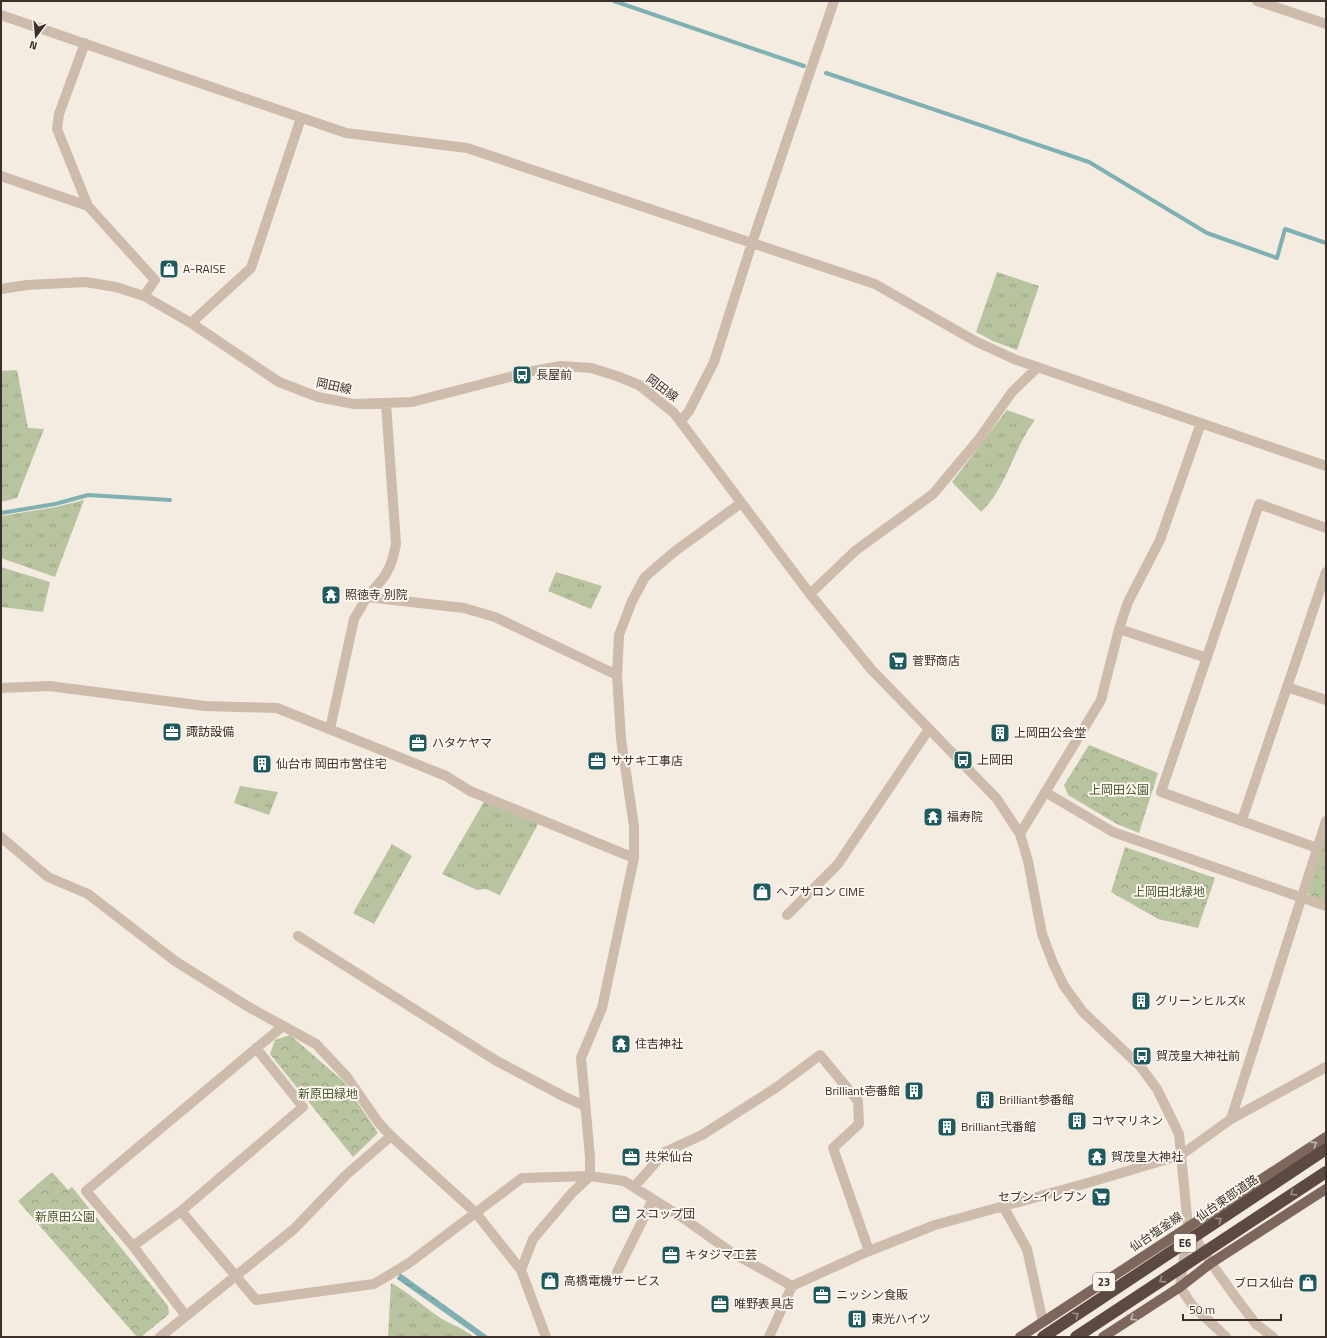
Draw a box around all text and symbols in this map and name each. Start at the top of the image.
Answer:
north arrow [16,16,56,56]
text: N [27,37,39,54]
shop icon: A-RAISE [158,258,180,280]
place label: A-RAISE [183,259,226,278]
bus stop icon: 長屋前 [511,364,533,386]
place label: 長屋前 [536,365,572,384]
street label: 岡田線 [642,369,682,406]
street label: 岡田線 [315,372,354,399]
temple icon: 照徳寺 別院 [320,584,342,606]
place label: 照徳寺 別院 [345,585,408,604]
supermarket icon: 菅野商店 [887,650,909,672]
place label: 菅野商店 [912,651,960,670]
office icon: 諏訪設備 [161,721,183,743]
place label: 諏訪設備 [186,722,234,741]
building icon: 上岡田公会堂 [989,722,1011,744]
place label: 上岡田公会堂 [1014,723,1086,742]
office icon: ハタケヤマ [407,732,429,754]
place label: ハタケヤマ [432,733,492,752]
bus stop icon: 上岡田 [952,749,974,771]
office icon: ササキ工事店 [586,750,608,772]
place label: 上岡田 [977,750,1013,769]
place label: ササキ工事店 [611,751,683,770]
building icon: 仙台市 岡田市営住宅 [251,753,273,775]
place label: 仙台市 岡田市営住宅 [276,754,387,773]
park label: 上岡田公園 [1089,780,1149,799]
temple icon: 福寿院 [922,806,944,828]
place label: 福寿院 [947,807,983,826]
shop icon: ヘアサロン CIME [751,881,773,903]
place label: ヘアサロン CIME [776,882,865,901]
park label: 上岡田北緑地 [1133,882,1205,901]
building icon: グリーンヒルズK [1130,990,1152,1012]
place label: グリーンヒルズK [1155,991,1245,1010]
temple icon: 住吉神社 [610,1033,632,1055]
place label: 住吉神社 [635,1034,683,1053]
bus stop icon: 賀茂皇大神社前 [1131,1045,1153,1067]
place label: 賀茂皇大神社前 [1156,1046,1240,1065]
building icon: Brilliant壱番館 [903,1080,925,1102]
place label: Brilliant壱番館 [825,1081,900,1100]
park label: 新原田緑地 [298,1084,358,1103]
building icon: Brilliant参番館 [974,1089,996,1111]
place label: Brilliant参番館 [999,1090,1074,1109]
building icon: コヤマリネン [1066,1110,1088,1132]
place label: コヤマリネン [1091,1111,1163,1130]
building icon: Brilliant弐番館 [936,1116,958,1138]
place label: Brilliant弐番館 [961,1117,1036,1136]
one-way arrow [1310,1141,1317,1149]
office icon: 共栄仙台 [620,1146,642,1168]
temple icon: 賀茂皇大神社 [1086,1146,1108,1168]
place label: 共栄仙台 [645,1147,693,1166]
place label: 賀茂皇大神社 [1111,1147,1183,1166]
street label: 仙台東部道路 [1192,1170,1262,1226]
supermarket icon: セブン-イレブン [1090,1186,1112,1208]
place label: セブン-イレブン [998,1187,1087,1206]
one-way arrow [1291,1188,1298,1195]
office icon: スコップ団 [610,1203,632,1225]
place label: スコップ団 [635,1204,695,1223]
park label: 新原田公園 [35,1207,95,1226]
street label: 仙台塩釜線 [1126,1207,1186,1256]
one-way arrow [1215,1217,1222,1225]
road number: E6 [1174,1234,1196,1252]
office icon: キタジマ工芸 [660,1244,682,1266]
place label: キタジマ工芸 [685,1245,757,1264]
shop icon: 高橋電機サービス [539,1270,561,1292]
place label: 高橋電機サービス [564,1271,660,1290]
shop icon: ブロス仙台 [1297,1272,1319,1294]
road number: 23 [1093,1273,1115,1291]
place label: ブロス仙台 [1234,1273,1294,1292]
one-way arrow [1159,1275,1166,1283]
office icon: ニッシン食販 [811,1284,833,1306]
place label: ニッシン食販 [836,1285,908,1304]
office icon: 唯野表具店 [709,1293,731,1315]
place label: 唯野表具店 [734,1294,794,1313]
scale bar [1183,1296,1281,1322]
text: 50 m [1189,1300,1215,1319]
building icon: 東光ハイツ [846,1308,868,1330]
place label: 東光ハイツ [871,1309,931,1328]
one-way arrow [1072,1313,1079,1320]
one-way arrow [1130,1313,1137,1320]

